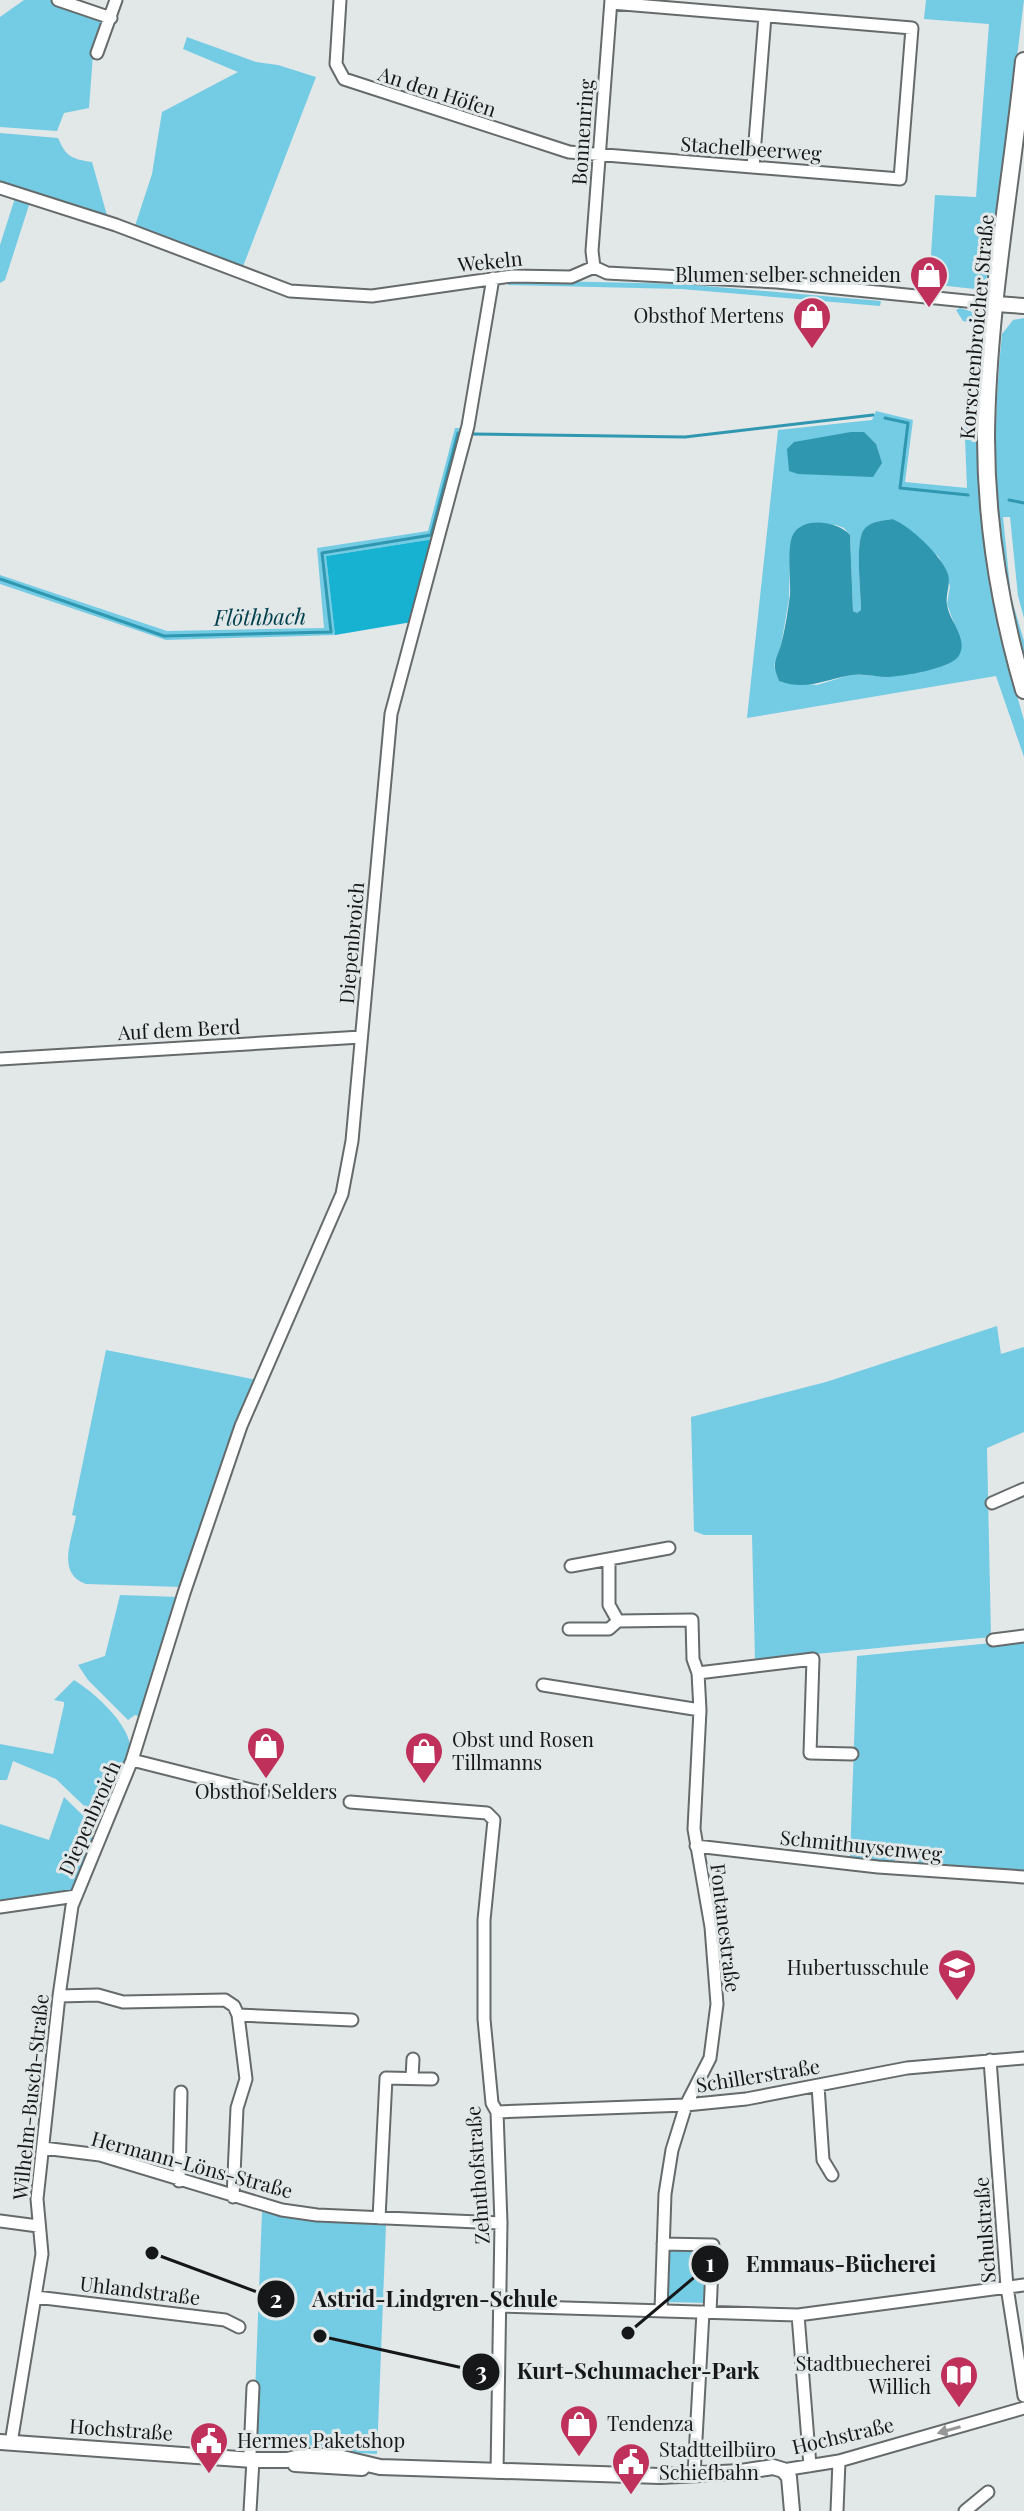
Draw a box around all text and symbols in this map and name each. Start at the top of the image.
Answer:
street label: An den Höfen [374,59,500,122]
street label: Bonnenring [564,77,599,186]
street label: Stachelbeerweg [680,129,823,166]
street label: Korschenbroicher Straße [952,213,999,440]
street label: Wekeln [455,244,524,277]
shop icon: Blumen selber schneiden [908,254,950,309]
place label: Blumen selber schneiden [675,260,901,287]
shop icon: Obsthof Mertens [791,295,833,350]
place label: Obsthof Mertens [633,301,784,328]
water label: Flöthbach [213,600,306,632]
street label: Diepenbroich [332,881,369,1005]
street label: Auf dem Berd [116,1012,241,1045]
shop icon: Obsthof Selders [245,1725,287,1780]
place label: Obst und Rosen Tillmanns [452,1725,594,1775]
shop icon: Obst und Rosen Tillmanns [403,1730,445,1785]
street label: Diepenbroich [51,1756,126,1879]
place label: Obsthof Selders [195,1777,337,1804]
street label: Schmithuysenweg [779,1823,944,1866]
street label: Fontanestraße [705,1862,748,1994]
school or university icon: Hubertusschule [936,1947,978,2002]
place label: Hubertusschule [787,1953,929,1980]
street label: Wilhelm-Busch-Straße [5,1992,54,2202]
street label: Schillerstraße [694,2051,822,2098]
street label: Zehnthofstraße [458,2105,495,2245]
street label: Hermann-Löns-Straße [89,2124,296,2203]
street label: Schulstraße [966,2176,1001,2284]
callout: Emmaus-Bücherei [690,2241,953,2287]
text: 1 [705,2246,715,2278]
text: Emmaus-Bücherei [746,2248,936,2278]
street label: Uhlandstraße [78,2269,202,2310]
callout: Astrid-Lindgren-Schule [256,2276,574,2322]
text: 2 [270,2282,282,2314]
text: Astrid-Lindgren-Schule [311,2283,558,2313]
callout: Kurt-Schumacher-Park [461,2349,776,2395]
place label: Stadtbuecherei Willich [795,2349,931,2399]
text: 3 [475,2354,487,2386]
library icon: Stadtbuecherei Willich [938,2354,980,2409]
text: Kurt-Schumacher-Park [517,2355,759,2385]
shop icon: Tendenza [558,2403,600,2458]
place label: Tendenza [607,2409,694,2436]
street label: Hochstraße [789,2410,896,2459]
street label: Hochstraße [68,2411,174,2446]
public building icon: Hermes Paketshop [188,2420,230,2475]
one-way arrow [937,2424,961,2437]
place label: Hermes Paketshop [237,2426,405,2453]
place label: Stadtteilbüro Schiefbahn [659,2435,776,2485]
public building icon: Stadtteilbüro Schiefbahn [610,2441,652,2496]

